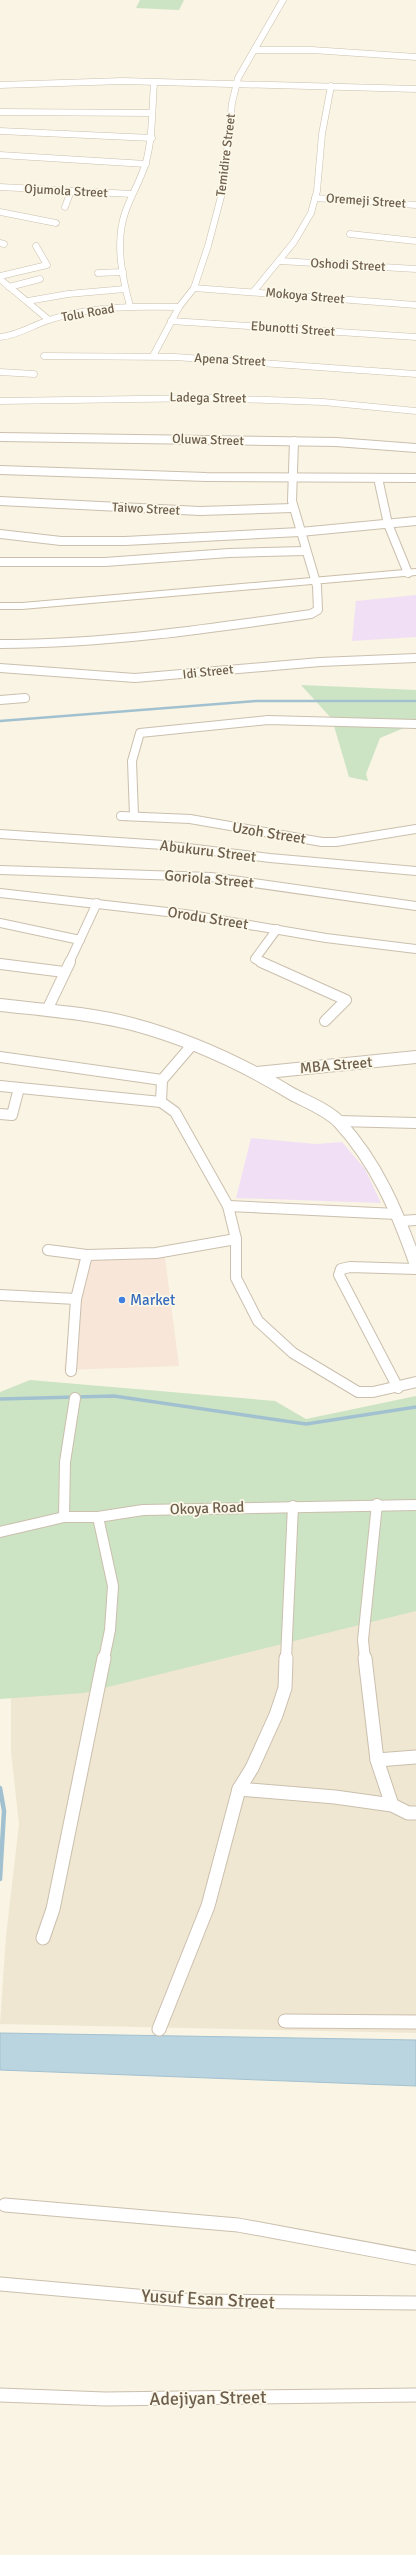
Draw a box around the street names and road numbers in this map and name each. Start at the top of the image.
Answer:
street label: Temidire Street [213,112,239,198]
street label: Ojumola Street [24,181,109,201]
street label: Oremeji Street [325,190,407,212]
street label: Oshodi Street [310,255,386,275]
street label: Mokoya Street [265,285,346,307]
street label: Tolu Road [60,300,116,326]
street label: Ebunotti Street [250,318,336,340]
street label: Apena Street [194,350,267,370]
street label: Ladega Street [169,389,247,407]
street label: Oluwa Street [172,431,245,449]
street label: Taiwo Street [112,499,181,519]
street label: Idi Street [182,661,235,683]
street label: Uzoh Street [231,818,307,848]
street label: Abukuru Street [159,836,257,866]
street label: Goriola Street [164,866,254,892]
street label: Orodu Street [166,903,250,933]
street label: MBA Street [299,1053,373,1077]
street label: Okoya Road [169,1498,245,1518]
street label: Yusuf Esan Street [141,2285,275,2313]
street label: Adejiyan Street [149,2386,267,2410]

